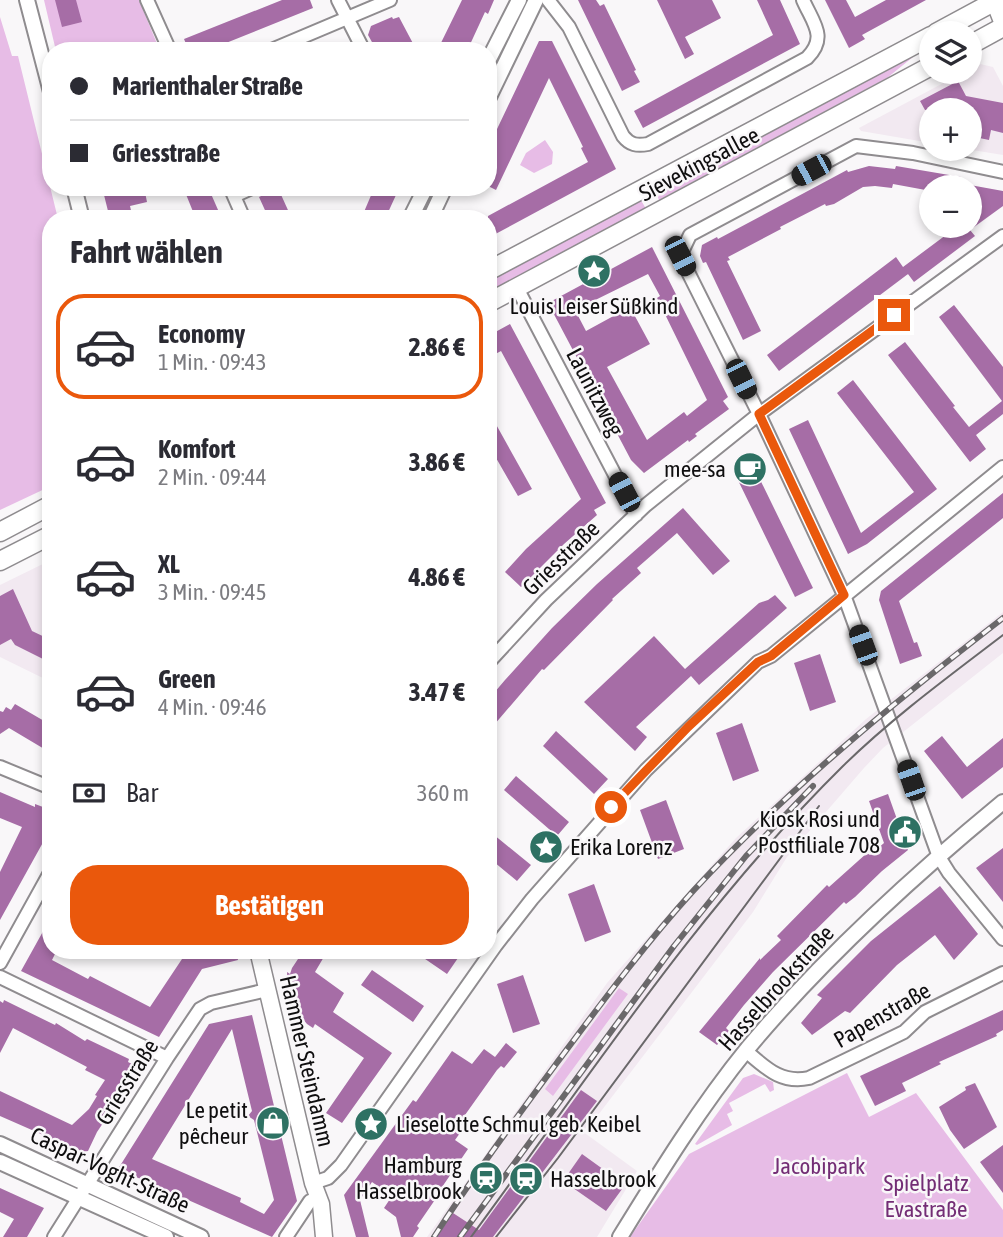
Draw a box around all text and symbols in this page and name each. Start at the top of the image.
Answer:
map controls [919,21,982,238]
button: layers [919,21,982,84]
text: Marienthaler Straße [112,71,303,101]
button: + [919,98,982,161]
street label: Sievekingsallee [635,121,763,207]
text: Griesstraße [112,138,220,168]
car [788,151,835,189]
button: − [919,175,982,238]
text: Fahrt wählen [70,233,223,270]
car [662,233,699,279]
place icon: Louis Leiser Süßkind [575,252,613,290]
place label: Louis Leiser Süßkind [510,293,678,319]
route end [878,299,910,331]
icon: car [74,315,137,378]
text: Economy [158,319,245,349]
text: 2.86 € [408,332,465,362]
street label: Launitzweg [561,344,629,441]
text: 1 Min. · 09:43 [158,349,266,375]
car [723,356,760,402]
icon: car [74,430,137,493]
text: Komfort [158,434,235,464]
text: 3.86 € [408,447,465,477]
cafe icon: mee-sa [731,450,769,488]
place label: mee-sa [664,456,726,482]
text: 2 Min. · 09:44 [158,464,266,490]
car [605,469,644,515]
street label: Griesstraße [517,515,605,601]
icon: car [74,545,137,608]
text: XL [158,549,180,579]
text: 4.86 € [408,562,465,592]
text: 3 Min. · 09:45 [158,579,266,605]
car [846,622,881,668]
icon: car [74,660,137,723]
text: Green [158,664,216,694]
text: 3.47 € [408,677,465,707]
text: 4 Min. · 09:46 [158,694,266,720]
car [895,757,928,803]
icon: cash [70,774,108,812]
text: Bar [126,778,158,808]
text: 360 m [417,780,469,806]
route start [595,791,627,823]
place label: Kiosk Rosi und Postfiliale 708 [758,806,880,858]
public building icon: Kiosk Rosi und Postfiliale 708 [886,813,924,851]
place icon: Erika Lorenz [527,828,565,866]
place label: Erika Lorenz [570,834,672,860]
button: Bestätigen [70,865,469,945]
street label: Hasselbrookstraße [713,920,839,1056]
street label: Hammer Steindamm [275,973,339,1149]
street label: Papenstraße [829,977,935,1053]
street label: Griesstraße [91,1034,163,1130]
place label: Le petit pêcheur [179,1097,249,1149]
shop icon: Le petit pêcheur [254,1104,292,1142]
place icon: Lieselotte Schmul geb. Keibel [352,1105,390,1143]
place label: Lieselotte Schmul geb. Keibel [396,1111,641,1137]
street label: Caspar-Voght-Straße [26,1122,194,1218]
place label: Hamburg Hasselbrook [356,1152,462,1204]
park label: Jacobipark [773,1153,865,1179]
station icon: Hamburg Hasselbrook [467,1159,505,1197]
station icon: Hasselbrook [507,1160,545,1198]
place label: Hasselbrook [550,1166,656,1192]
park label: Spielplatz Evastraße [884,1170,969,1222]

